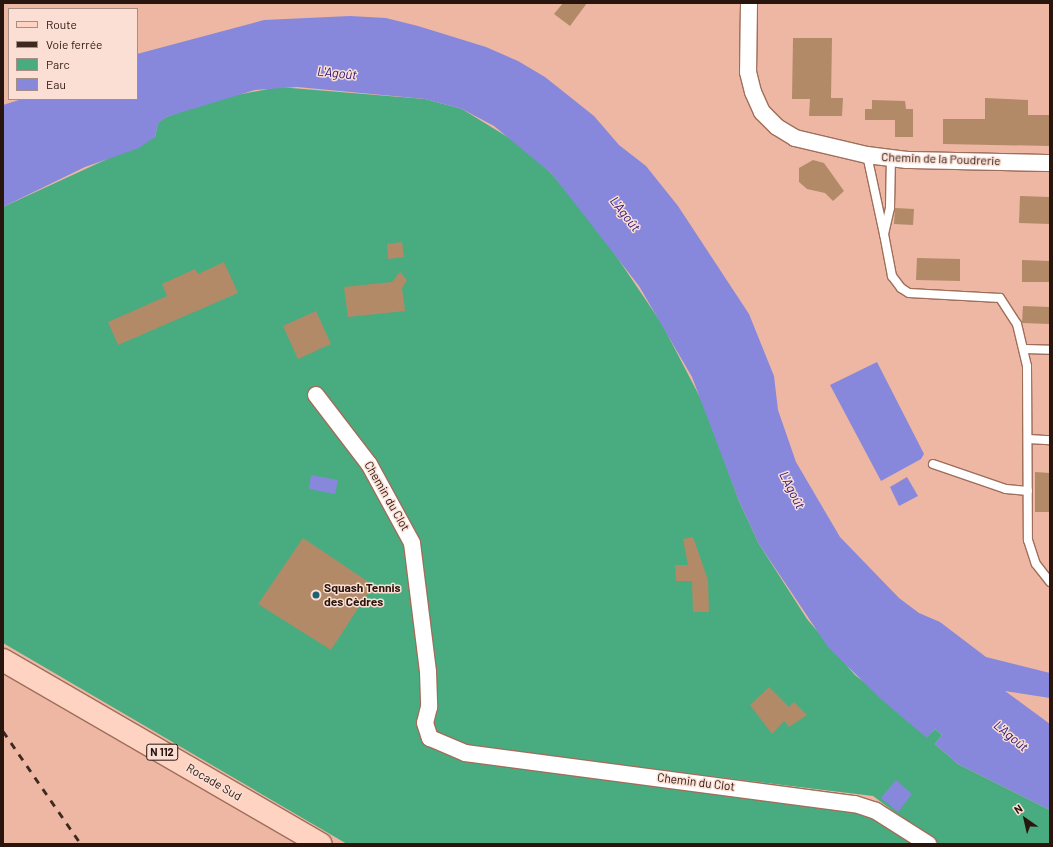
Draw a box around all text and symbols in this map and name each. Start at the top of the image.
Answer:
legend [8,8,138,100]
text: Route [46,17,77,31]
text: Voie ferrée [46,37,102,51]
text: Parc [46,57,70,71]
water label: L'Agoût [316,63,358,83]
text: Eau [46,77,66,91]
street label: Chemin de la Poudrerie [881,150,1001,168]
water label: L'Agoût [607,193,643,235]
street label: Chemin du Clot [361,459,413,533]
water label: L'Agoût [776,469,808,511]
place label: Squash Tennis des Cèdres [324,581,401,609]
marker: Squash Tennis des Cèdres [311,590,321,600]
water label: L'Agoût [991,717,1031,755]
road number: N 112 [146,743,178,761]
street label: Rocade Sud [184,760,244,804]
street label: Chemin du Clot [656,770,736,794]
north arrow [1005,799,1045,839]
text: N [1011,801,1025,816]

